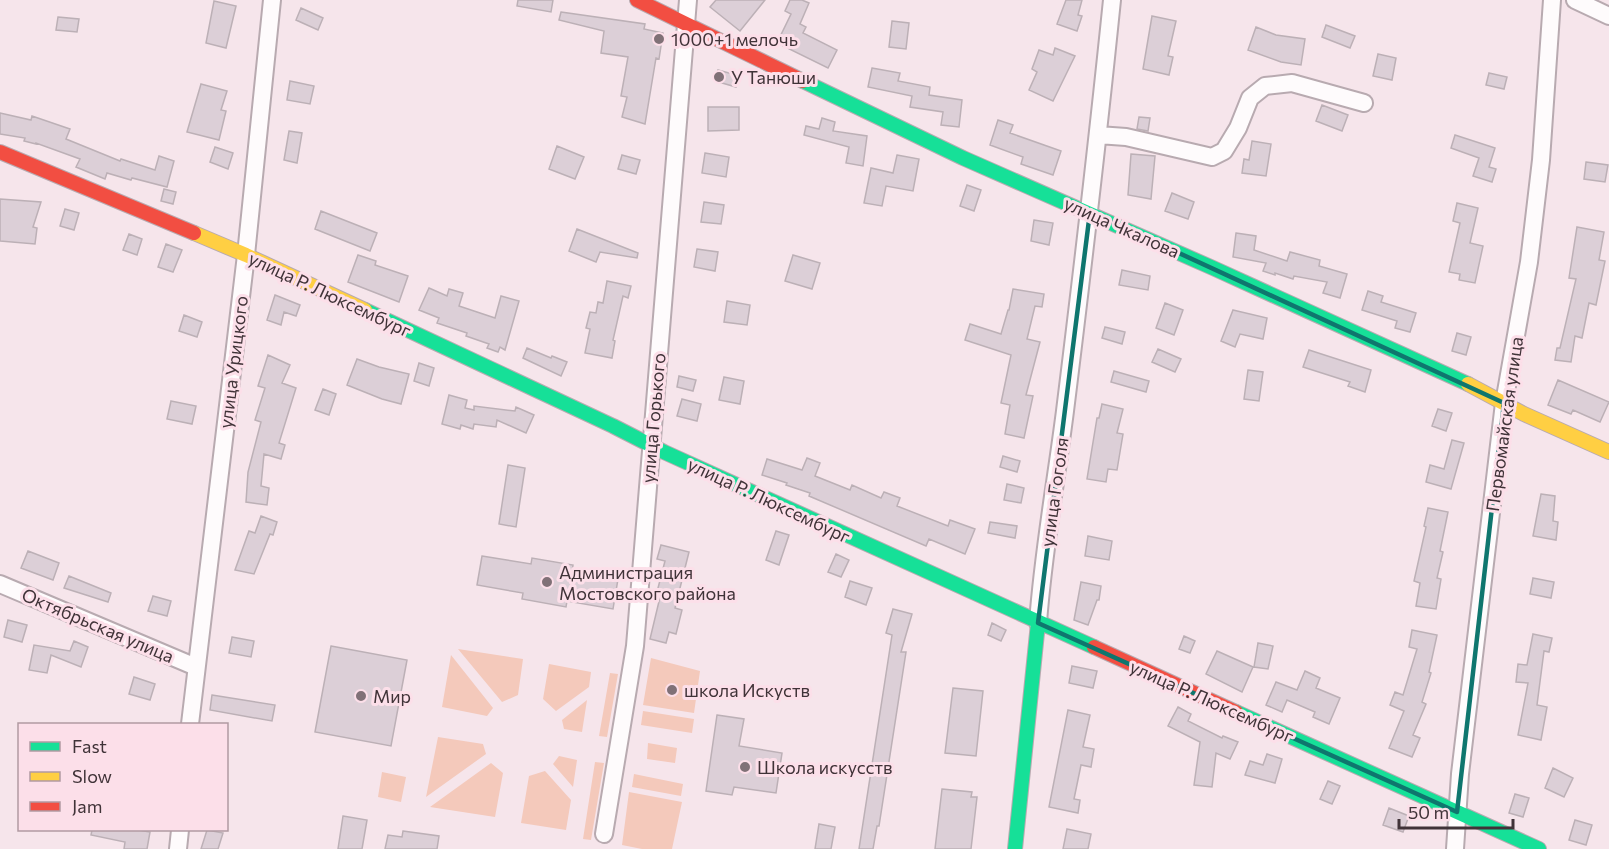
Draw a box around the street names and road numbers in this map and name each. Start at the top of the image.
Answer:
street label: улица Чкалова [1061,192,1183,262]
street label: улица Р. Люксембург [245,247,415,341]
street label: улица Урицкого [214,294,252,430]
street label: Первомайская улица [1481,335,1527,513]
street label: улица Горького [636,352,670,484]
street label: улица Гоголя [1035,436,1073,548]
street label: улица Р. Люксембург [684,453,854,547]
street label: Октябрьская улица [19,583,177,667]
street label: улица Р. Люксембург [1127,655,1297,747]

